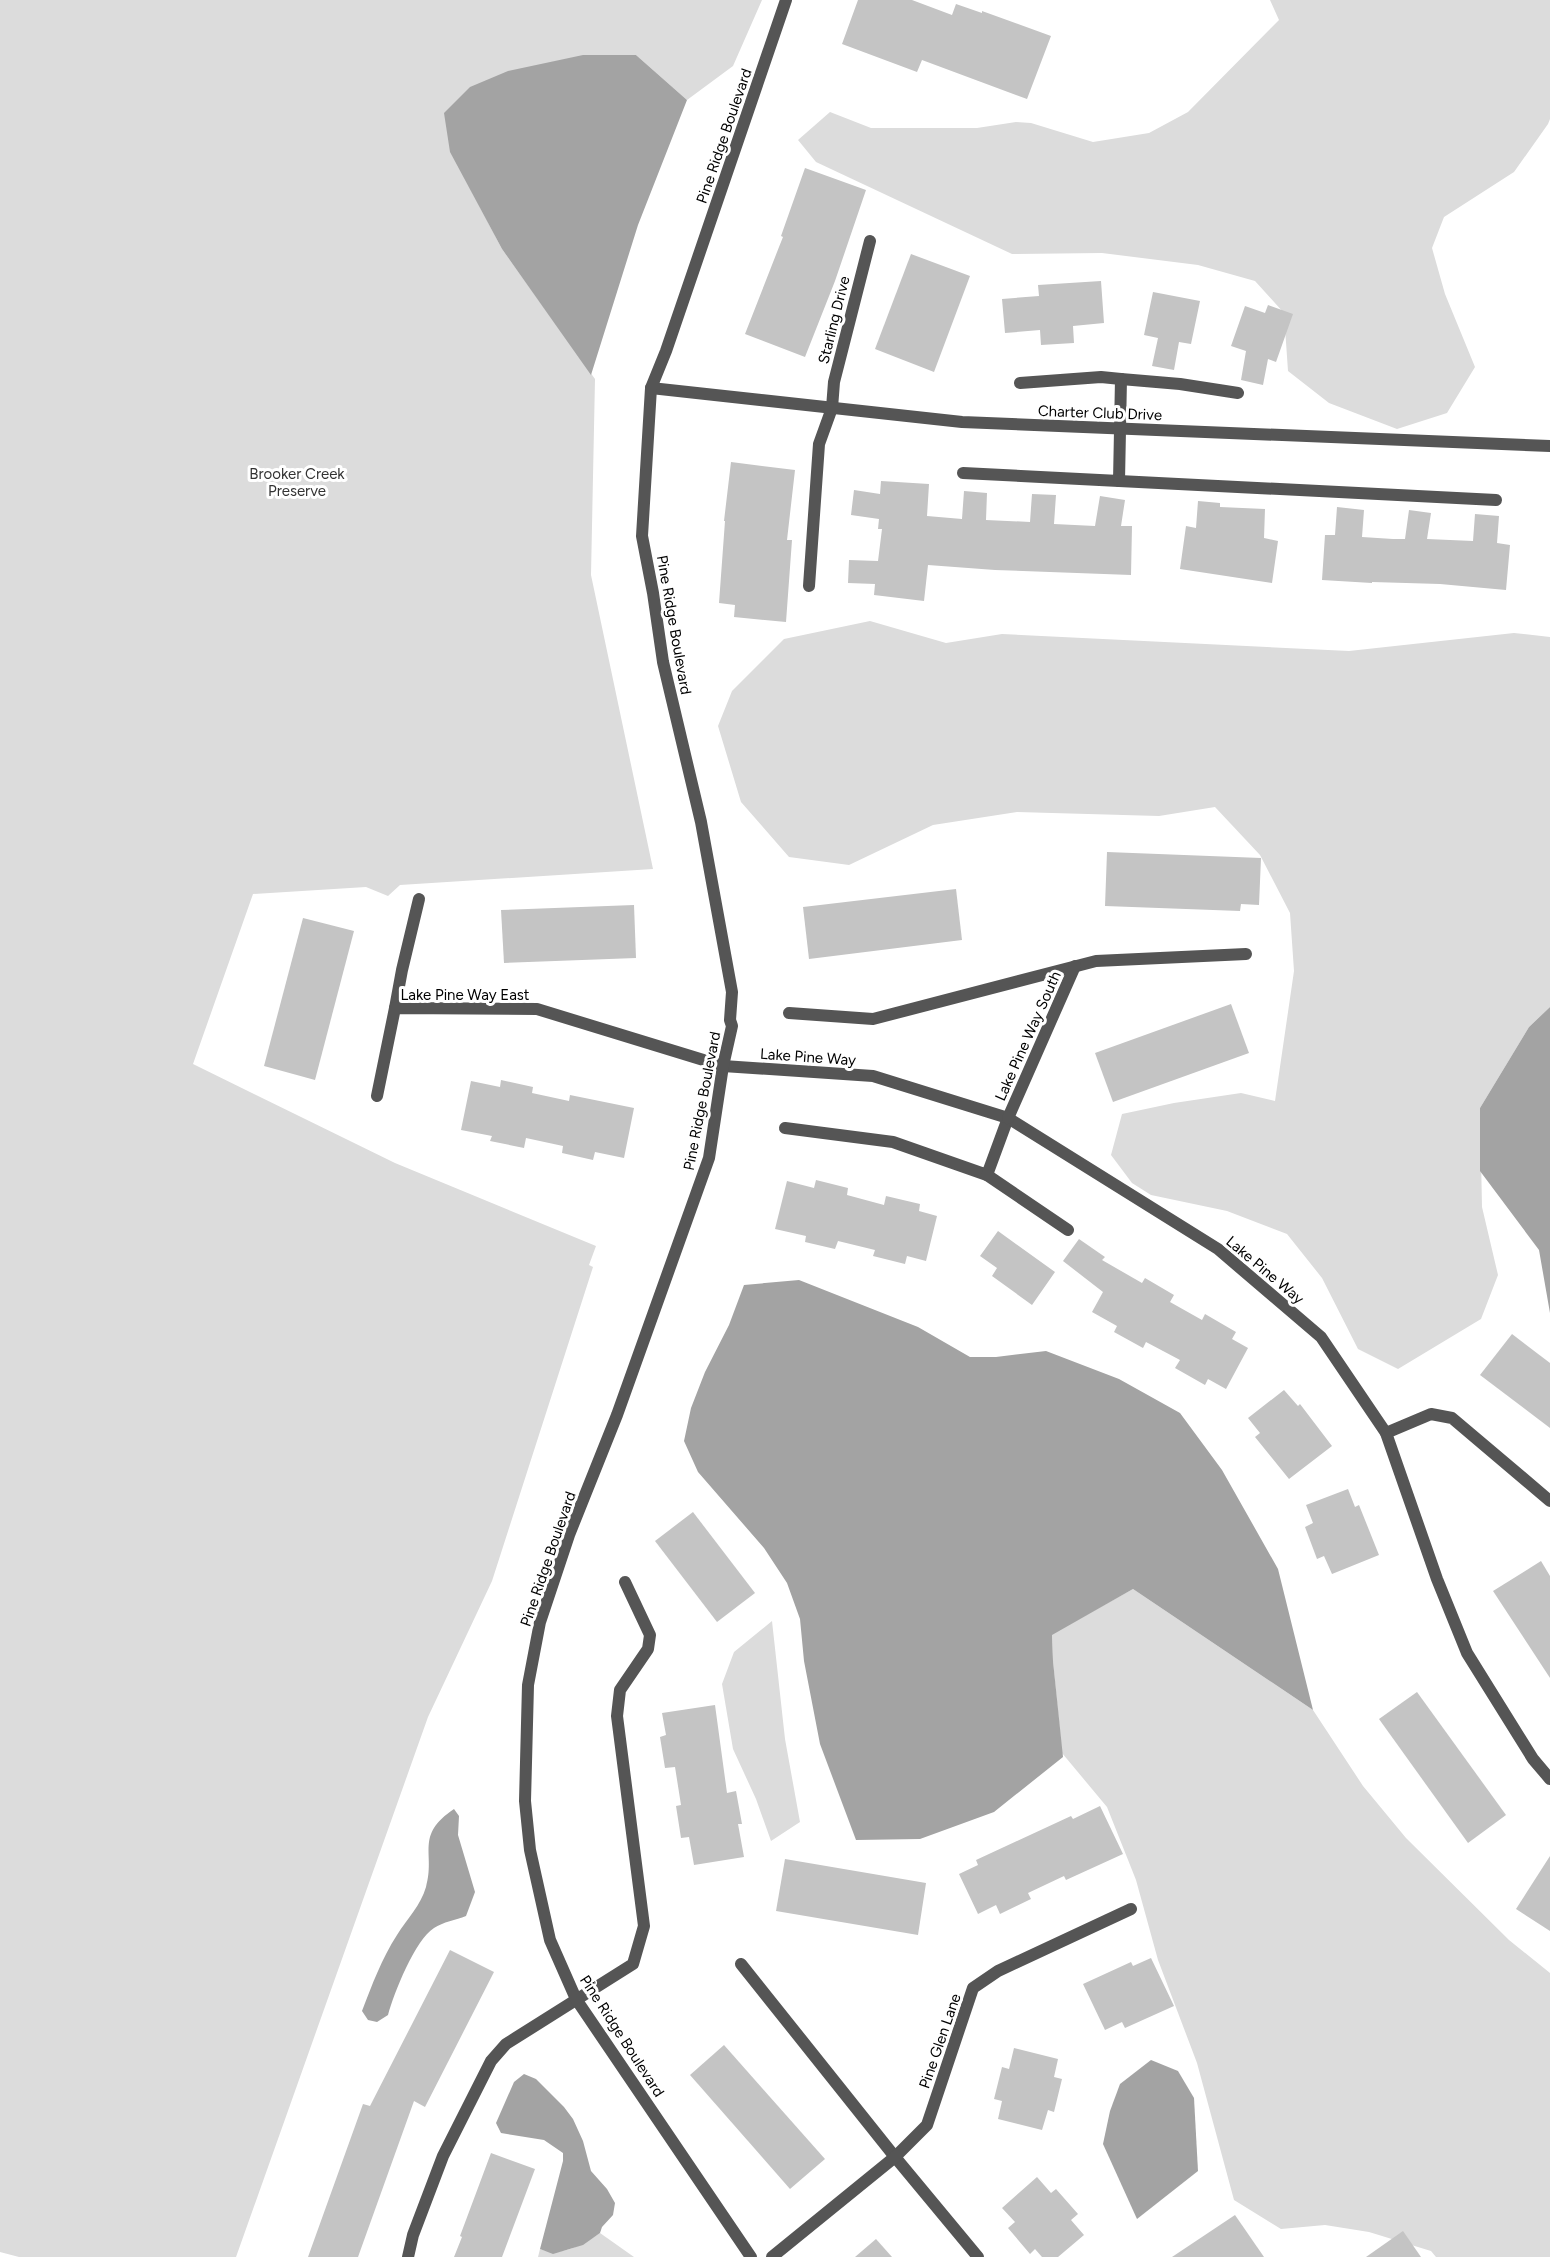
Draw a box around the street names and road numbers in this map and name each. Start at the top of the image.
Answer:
street label: Pine Ridge Boulevard [692,66,756,206]
street label: Starling Drive [814,274,854,366]
street label: Charter Club Drive [1038,402,1162,424]
street label: Pine Ridge Boulevard [653,554,695,696]
street label: Lake Pine Way South [991,968,1065,1104]
street label: Lake Pine Way East [400,986,530,1004]
street label: Pine Ridge Boulevard [680,1030,724,1172]
street label: Lake Pine Way [759,1045,857,1069]
street label: Lake Pine Way [1222,1232,1308,1308]
street label: Pine Ridge Boulevard [516,1489,580,1629]
street label: Pine Ridge Boulevard [576,1972,668,2100]
street label: Pine Glen Lane [915,1991,965,2091]

